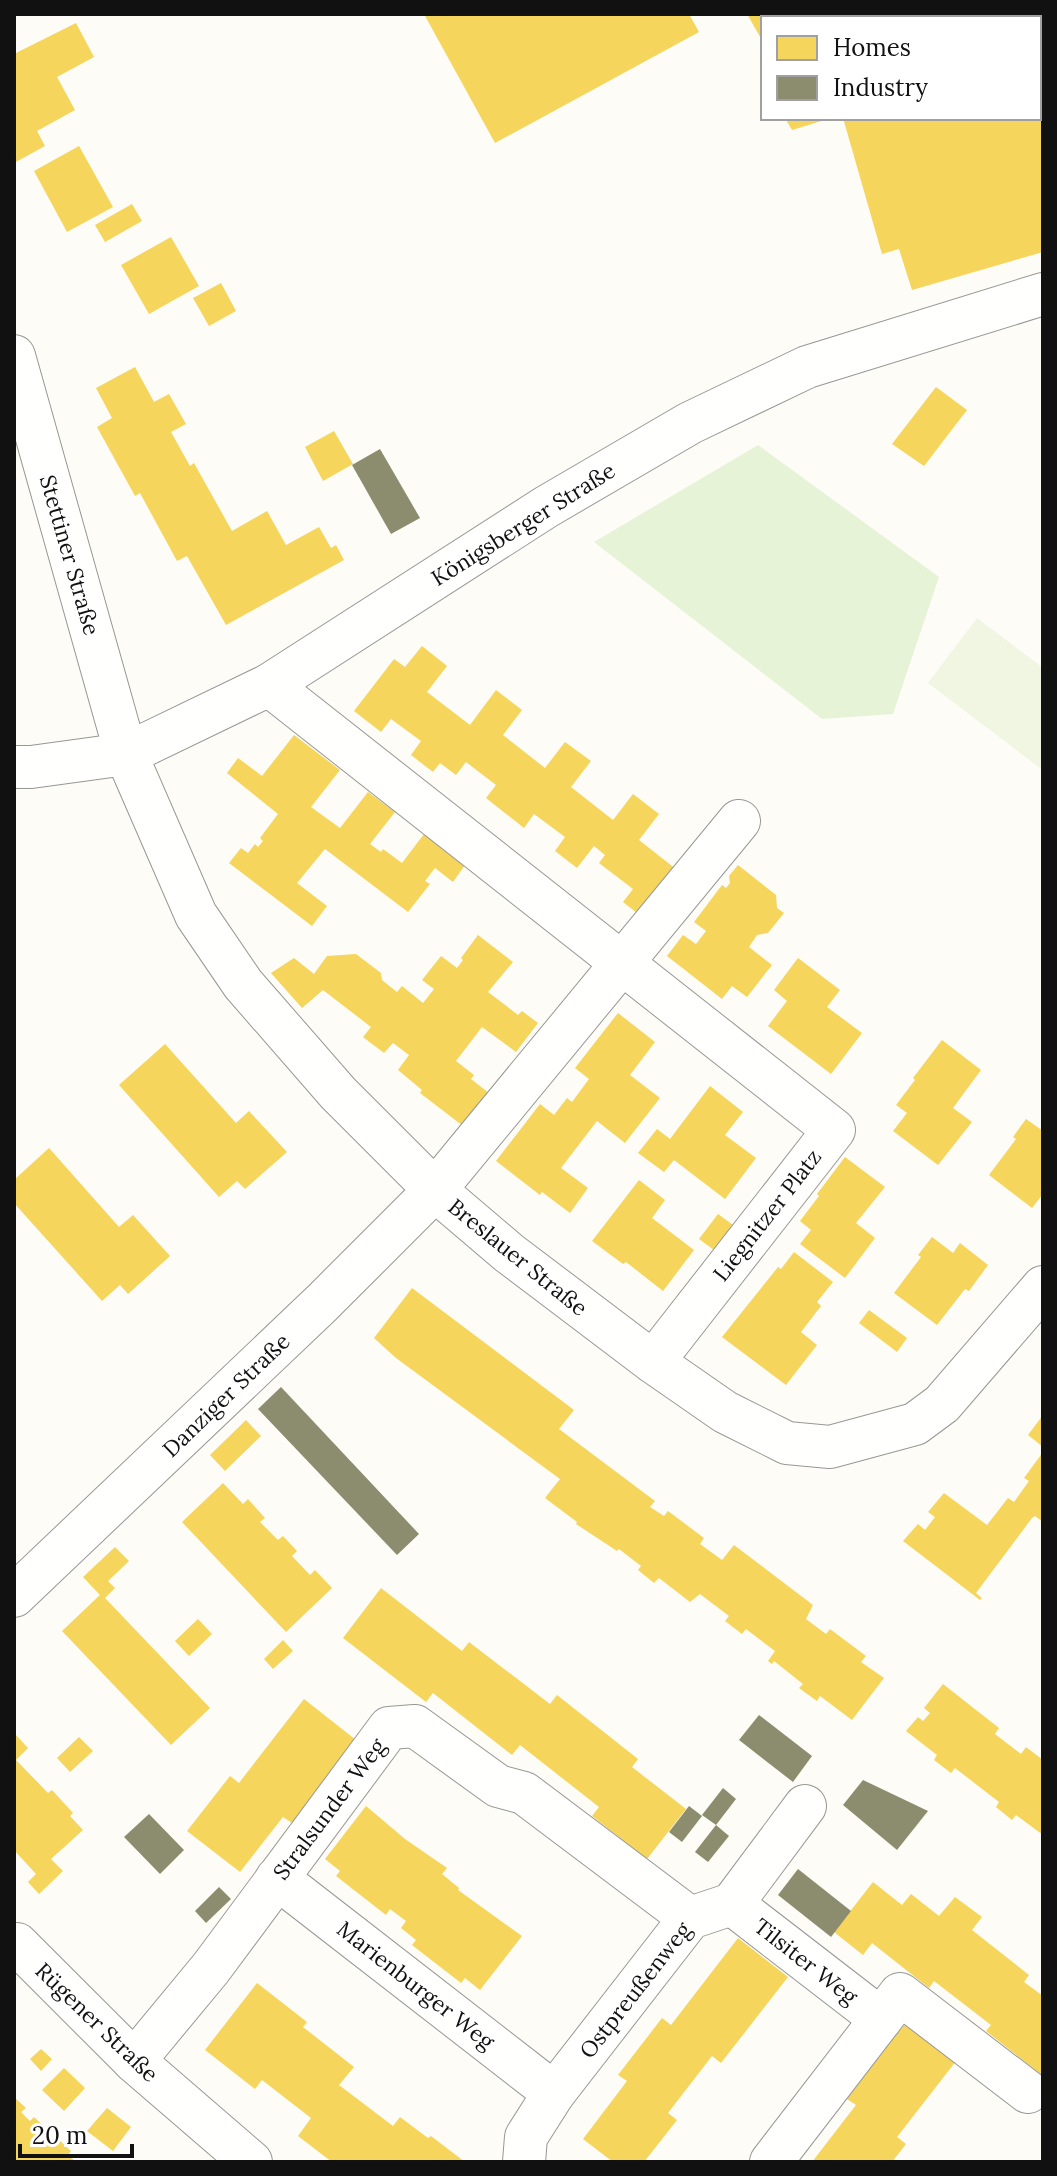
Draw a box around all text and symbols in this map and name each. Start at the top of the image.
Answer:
legend [761,16,1041,120]
text: Homes [833,32,911,63]
text: Industry [833,72,928,103]
street label: Königsberger Straße [426,456,620,592]
street label: Stettiner Straße [34,472,106,638]
street label: Liegnitzer Platz [707,1143,827,1287]
street label: Breslauer Straße [443,1192,593,1322]
street label: Danziger Straße [156,1327,296,1463]
street label: Stralsunder Weg [267,1732,392,1885]
street label: Tilsiter Weg [749,1912,864,2011]
street label: Marienburger Weg [332,1915,501,2056]
street label: Ostpreußenweg [573,1916,697,2064]
street label: Rügener Straße [30,1956,164,2088]
scale bar [20,2108,132,2158]
text: 20 m [32,2120,88,2151]

